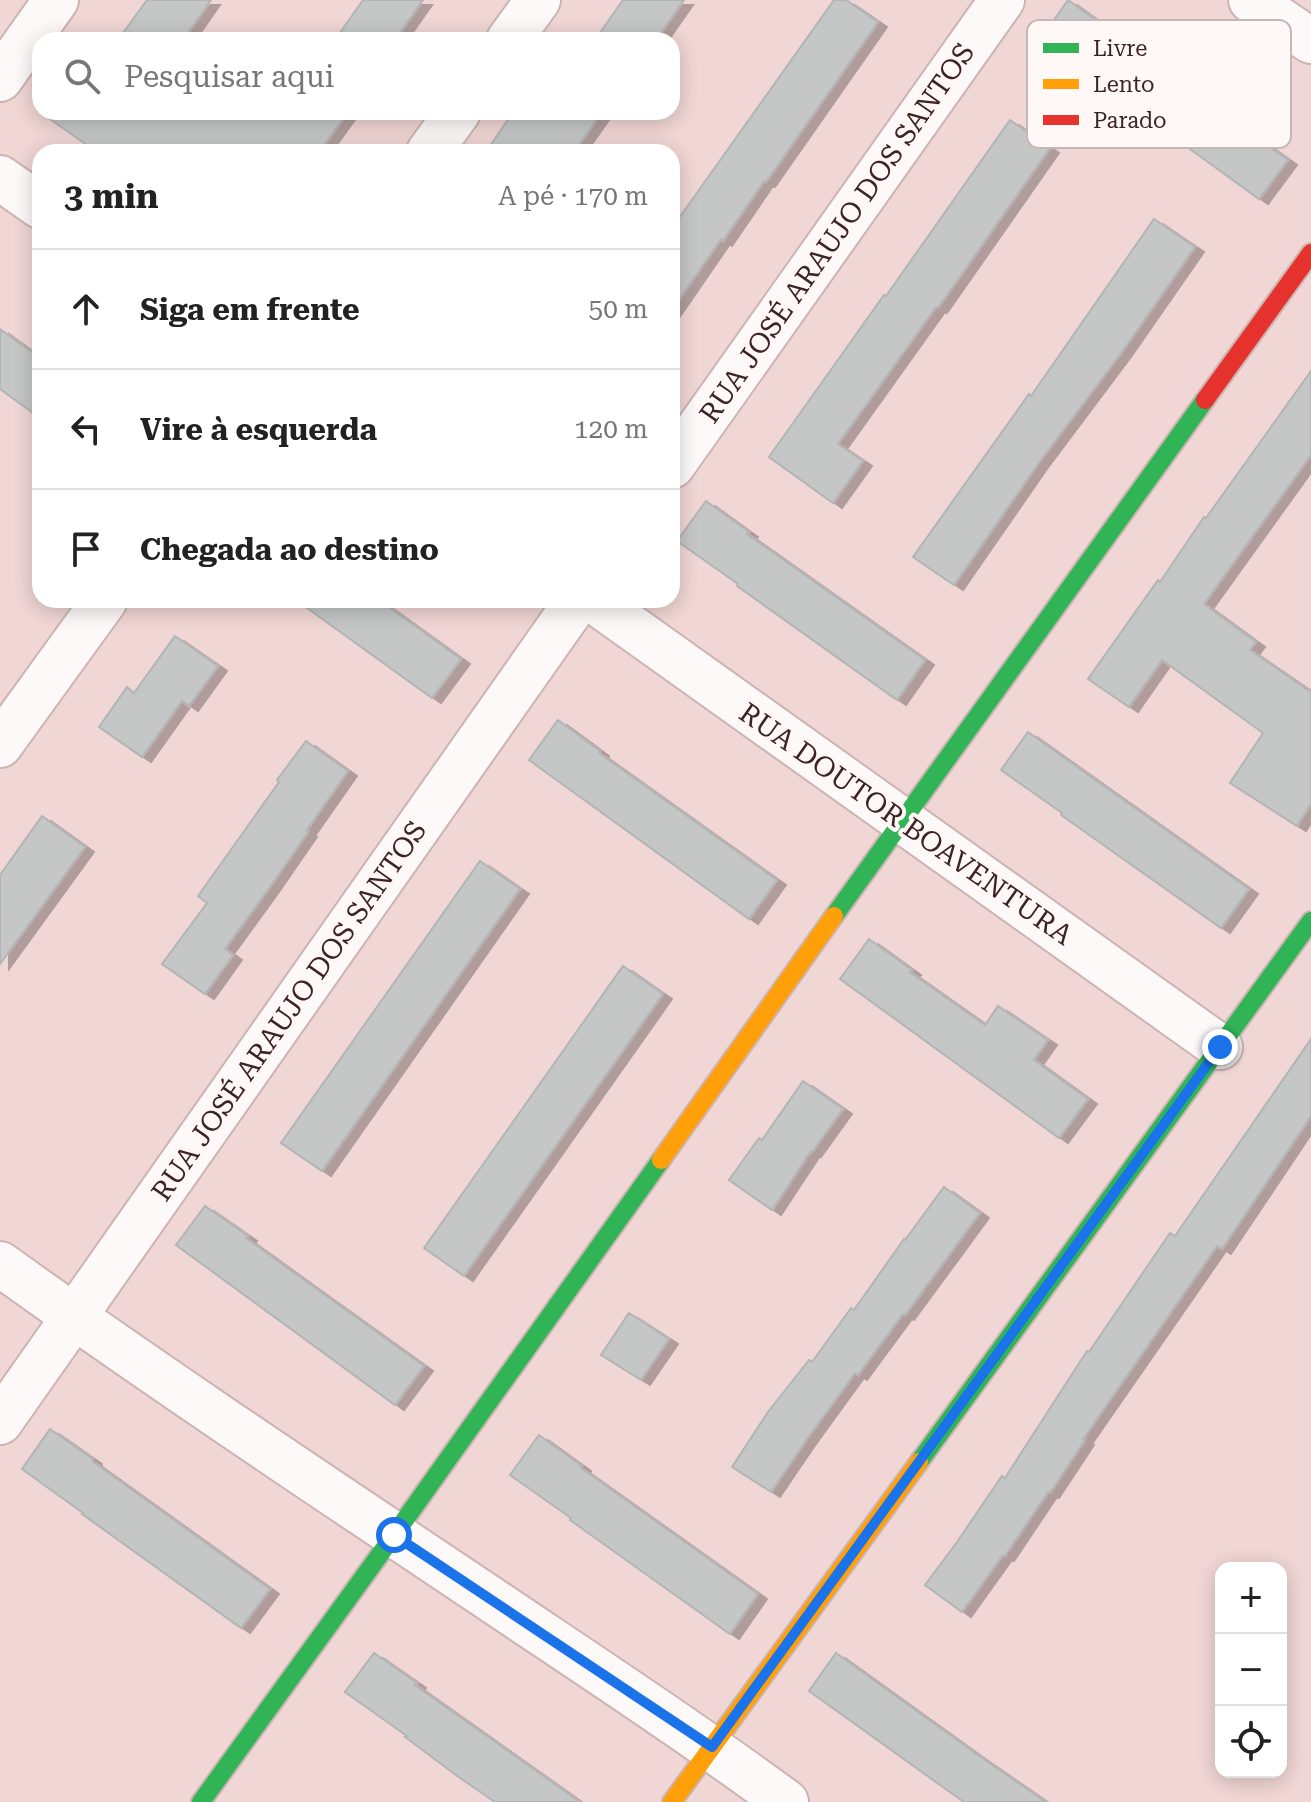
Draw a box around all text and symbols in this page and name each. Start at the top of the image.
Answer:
legend [1027,20,1291,148]
search box [32,32,680,120]
street label: RUA JOSÉ ARAUJO DOS SANTOS [692,36,981,429]
text: Livre [1093,36,1147,61]
icon: search [60,54,104,98]
text: Pesquisar aqui [124,59,334,94]
text: Lento [1093,72,1155,97]
text: Parado [1093,108,1167,133]
text: 3 min [64,176,159,216]
text: A pé · 170 m [498,181,648,211]
icon: ahead [64,287,108,331]
text: Siga em frente [140,292,360,327]
text: 50 m [589,294,648,324]
icon: left [64,407,108,451]
text: Vire à esquerda [140,412,377,447]
text: 120 m [574,414,648,444]
icon: arrive [64,527,108,571]
text: Chegada ao destino [140,532,439,567]
street label: RUA DOUTOR BOAVENTURA [733,696,1079,952]
street label: RUA JOSÉ ARAUJO DOS SANTOS [144,814,433,1207]
route end [1202,1029,1238,1065]
route start [376,1517,412,1553]
map controls [1215,1562,1287,1778]
button: + [1215,1562,1287,1634]
button: − [1215,1634,1287,1706]
button: locate [1215,1706,1287,1778]

